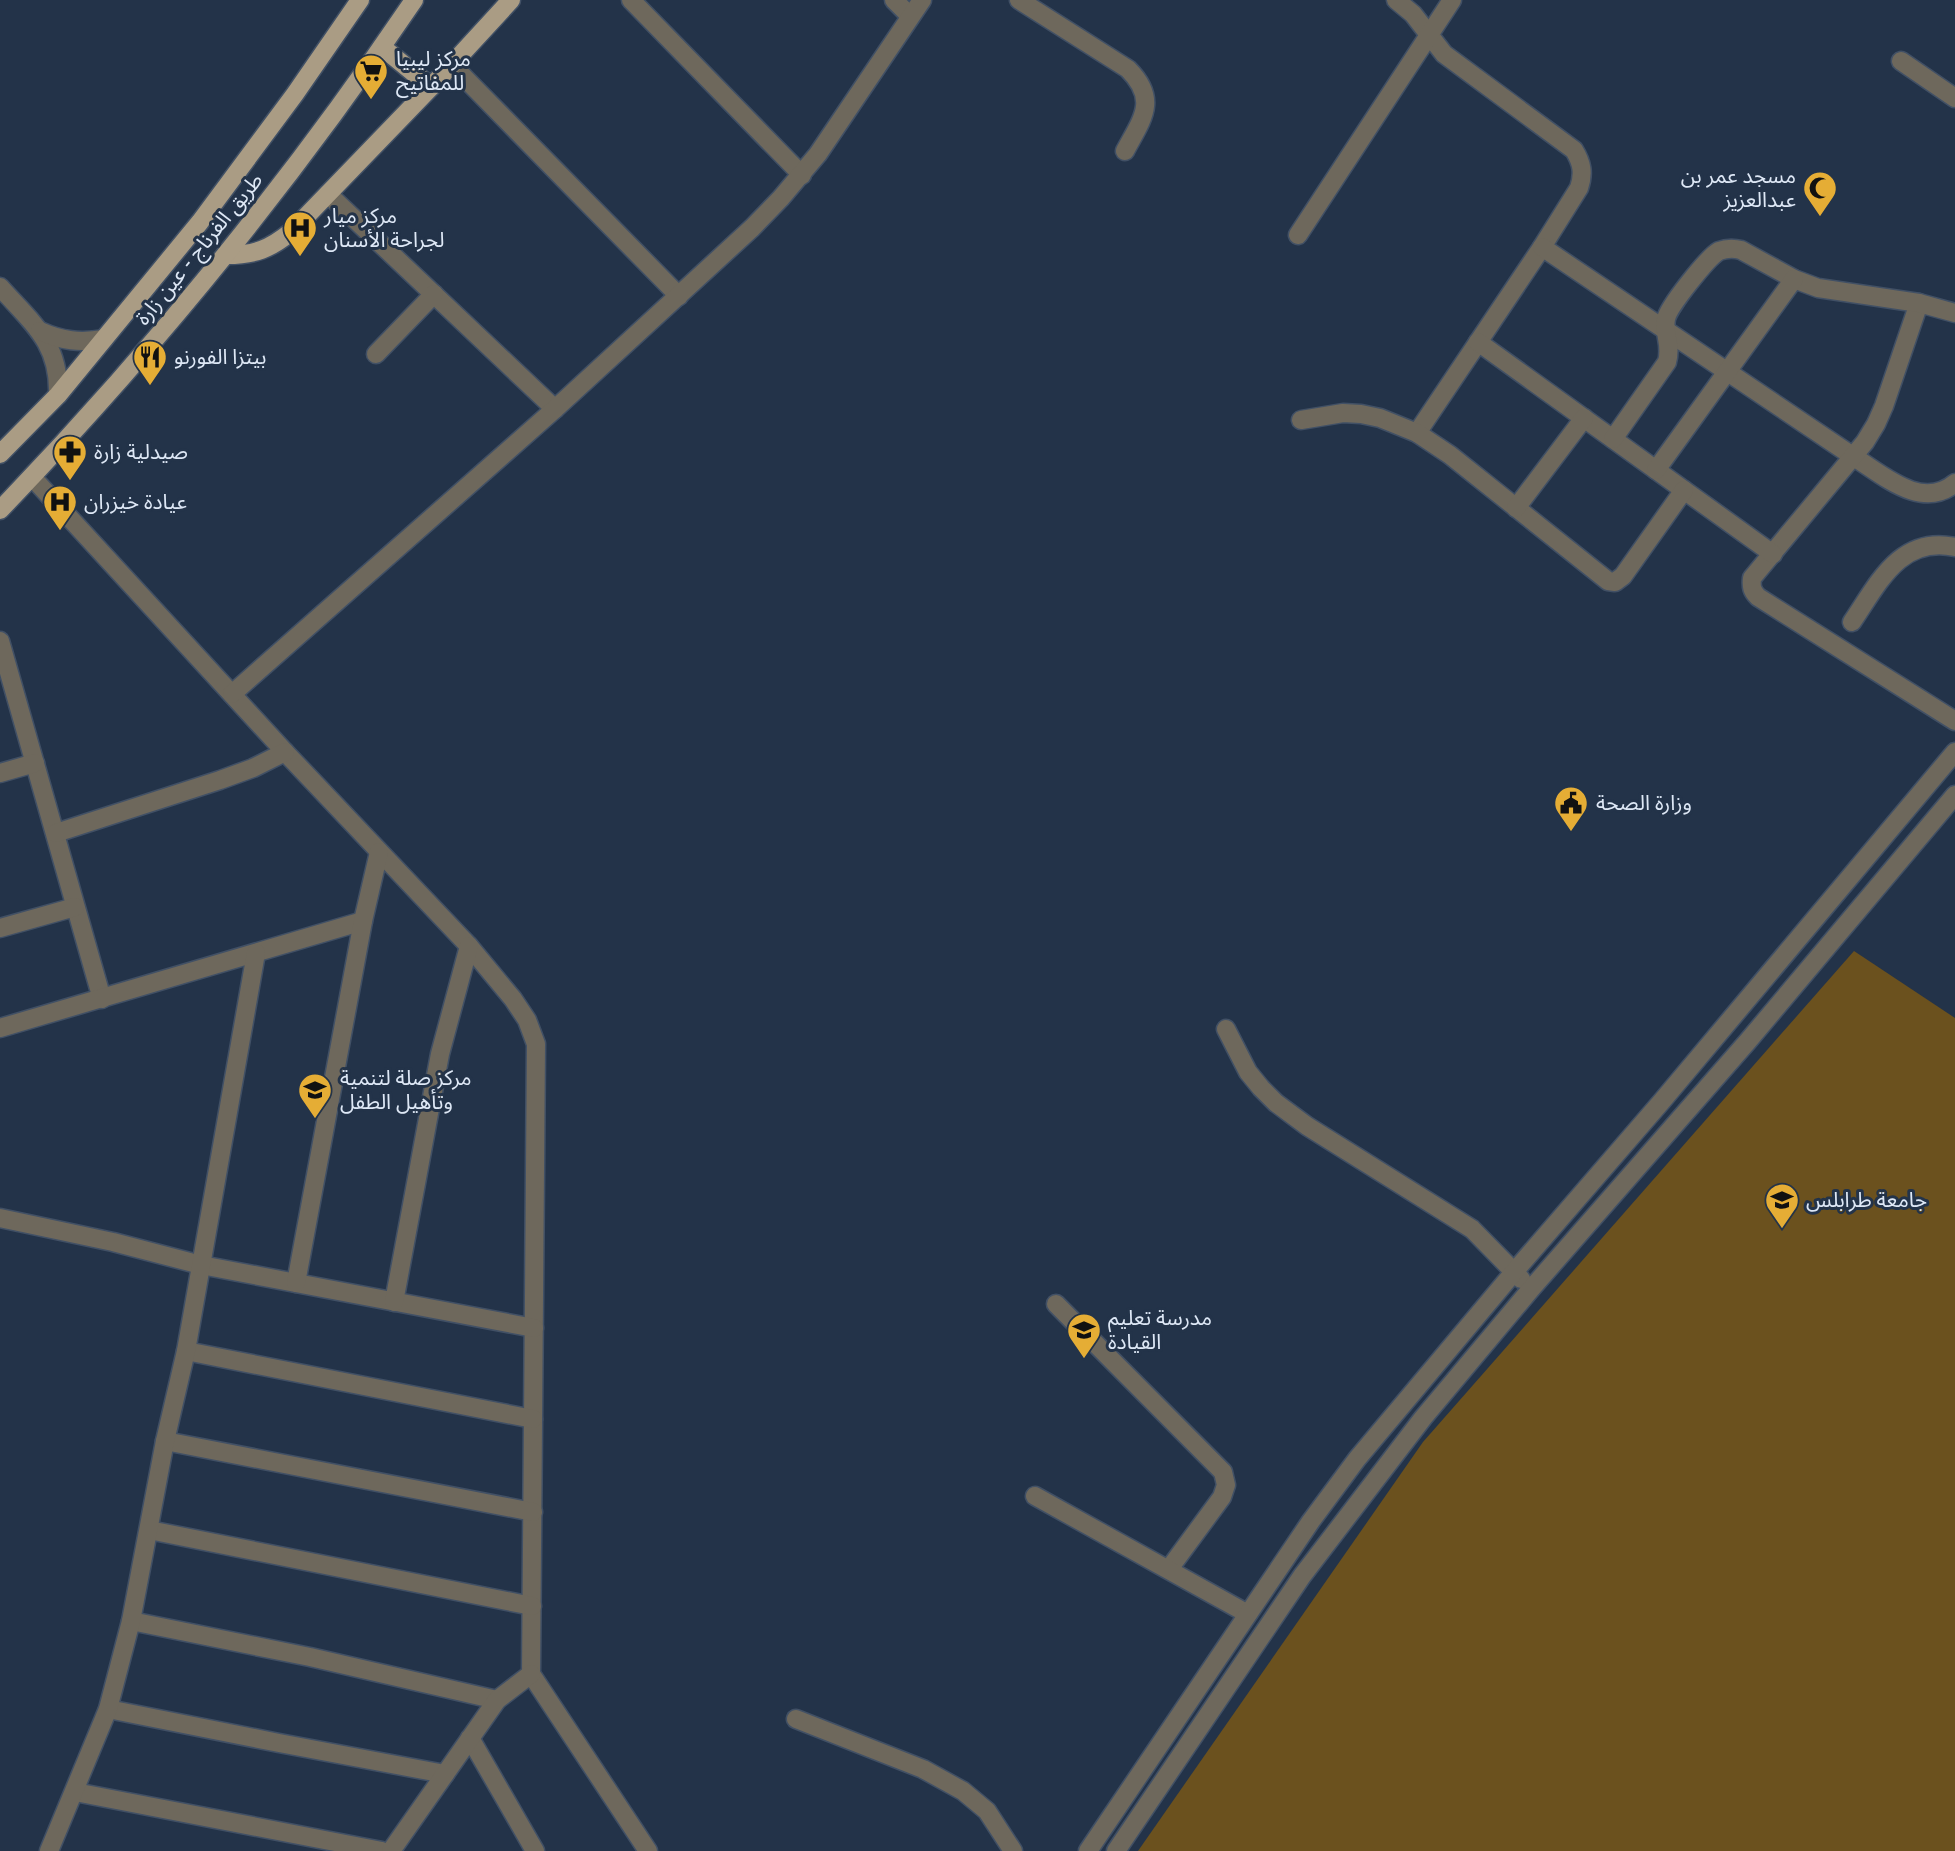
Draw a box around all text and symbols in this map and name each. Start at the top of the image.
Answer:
place label: مركز ليبيا للمفاتيح [396,47,471,98]
supermarket icon: مركز ليبيا للمفاتيح [352,52,390,101]
place label: مسجد عمر بن عبدالعزيز [1681,164,1796,215]
street label: طريق الفرناج - عين زارة [130,168,270,332]
mosque icon: مسجد عمر بن عبدالعزيز [1801,169,1839,218]
place label: مركز ميار لجراحة الأسنان [323,204,445,255]
hospital icon: مركز ميار لجراحة الأسنان [281,209,319,258]
restaurant icon: بيتزا الفورنو [131,338,169,387]
place label: بيتزا الفورنو [174,345,266,372]
pharmacy icon: صيدلية زارة [51,433,89,482]
place label: صيدلية زارة [94,440,188,467]
hospital icon: عيادة خيزران [41,483,79,532]
place label: عيادة خيزران [84,490,187,517]
public building icon: وزارة الصحة [1552,784,1590,833]
place label: وزارة الصحة [1596,791,1692,818]
place label: مركز صلة لتنمية وتأهيل الطفل [340,1066,471,1117]
school or university icon: مركز صلة لتنمية وتأهيل الطفل [296,1071,334,1120]
school or university icon: جامعة طرابلس [1763,1181,1801,1230]
place label: جامعة طرابلس [1806,1188,1927,1215]
place label: مدرسة تعليم القيادة [1108,1306,1212,1357]
school or university icon: مدرسة تعليم القيادة [1065,1311,1103,1360]

